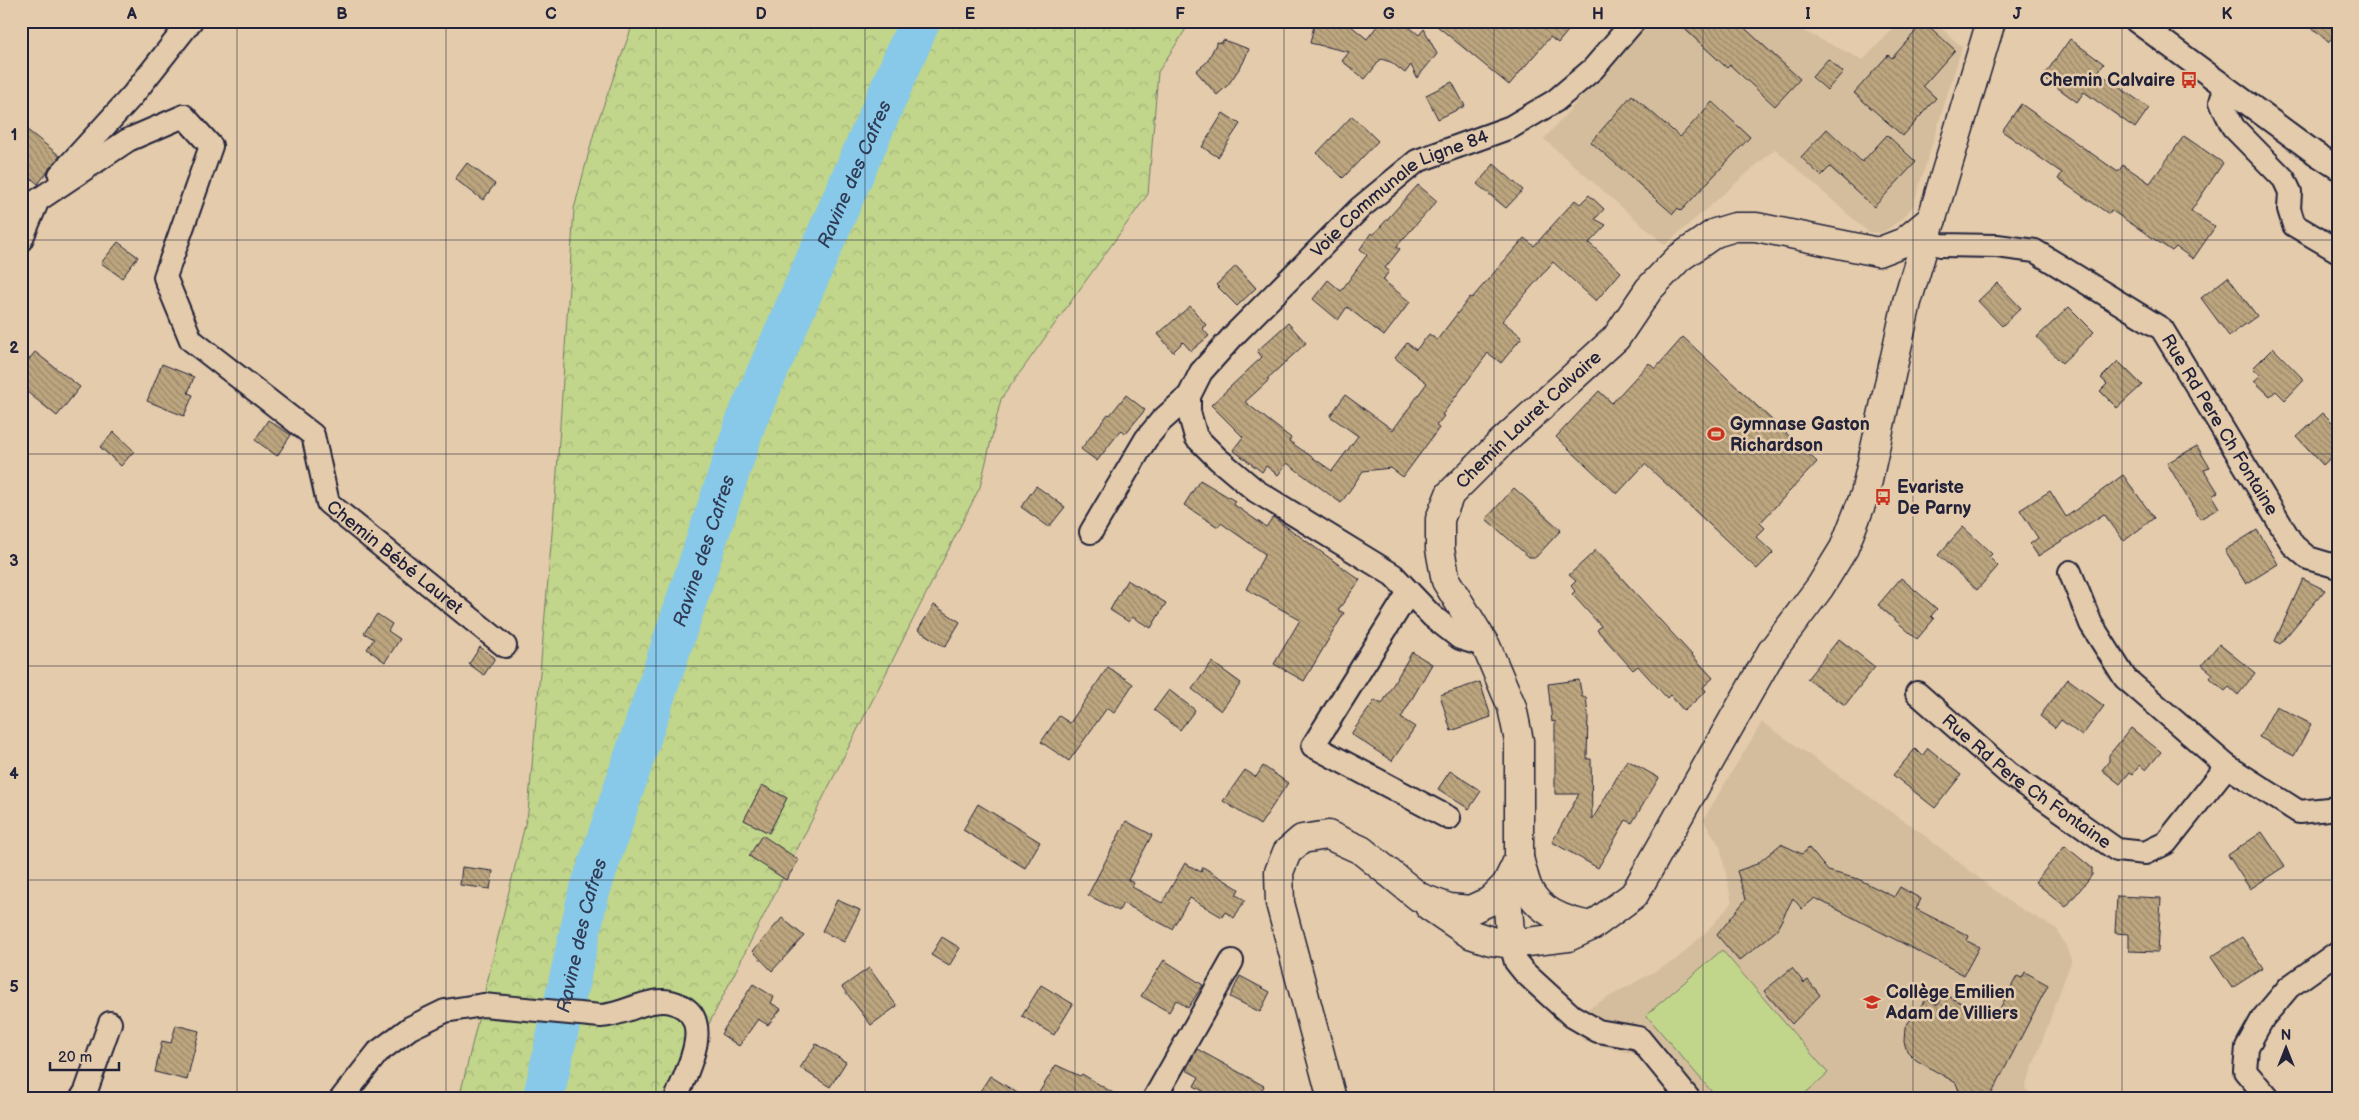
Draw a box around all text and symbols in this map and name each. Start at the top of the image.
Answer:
text: A [126,5,137,24]
text: B [336,5,348,24]
text: C [545,5,557,24]
text: D [755,5,767,24]
text: E [965,5,975,24]
text: F [1175,5,1185,24]
text: G [1383,5,1395,24]
text: H [1592,5,1604,24]
text: I [1805,5,1811,24]
text: J [2013,5,2022,24]
text: K [2222,5,2233,24]
place label: Chemin Calvaire [2040,70,2175,91]
bus stop icon: Chemin Calvaire [2179,70,2199,90]
water label: Ravine des Cafres [813,97,897,252]
text: 1 [11,126,17,145]
street label: Voie Communale Ligne 84 [1307,126,1491,262]
street label: Rue Rd Pere Ch Fontaine [2157,331,2283,519]
text: 2 [9,339,19,358]
street label: Chemin Lauret Calvaire [1452,346,1606,493]
place label: Gymnase Gaston Richardson [1730,414,1870,456]
sports icon: Gymnase Gaston Richardson [1706,424,1726,444]
water label: Ravine des Cafres [669,472,741,630]
place label: Evariste De Parny [1897,477,1972,519]
bus stop icon: Evariste De Parny [1873,487,1893,507]
street label: Chemin Bébé Lauret [322,496,467,619]
text: 3 [9,552,19,571]
street label: Rue Rd Pere Ch Fontaine [1938,710,2115,854]
text: 4 [9,765,19,784]
water label: Ravine des Cafres [552,855,613,1015]
text: 5 [9,978,19,997]
place label: Collège Emilien Adam de Villiers [1885,982,2018,1024]
school or university icon: Collège Emilien Adam de Villiers [1862,992,1882,1012]
north arrow [2262,1022,2312,1072]
text: N [2281,1027,2291,1044]
scale bar [50,1040,119,1072]
text: 20 m [58,1048,92,1067]

